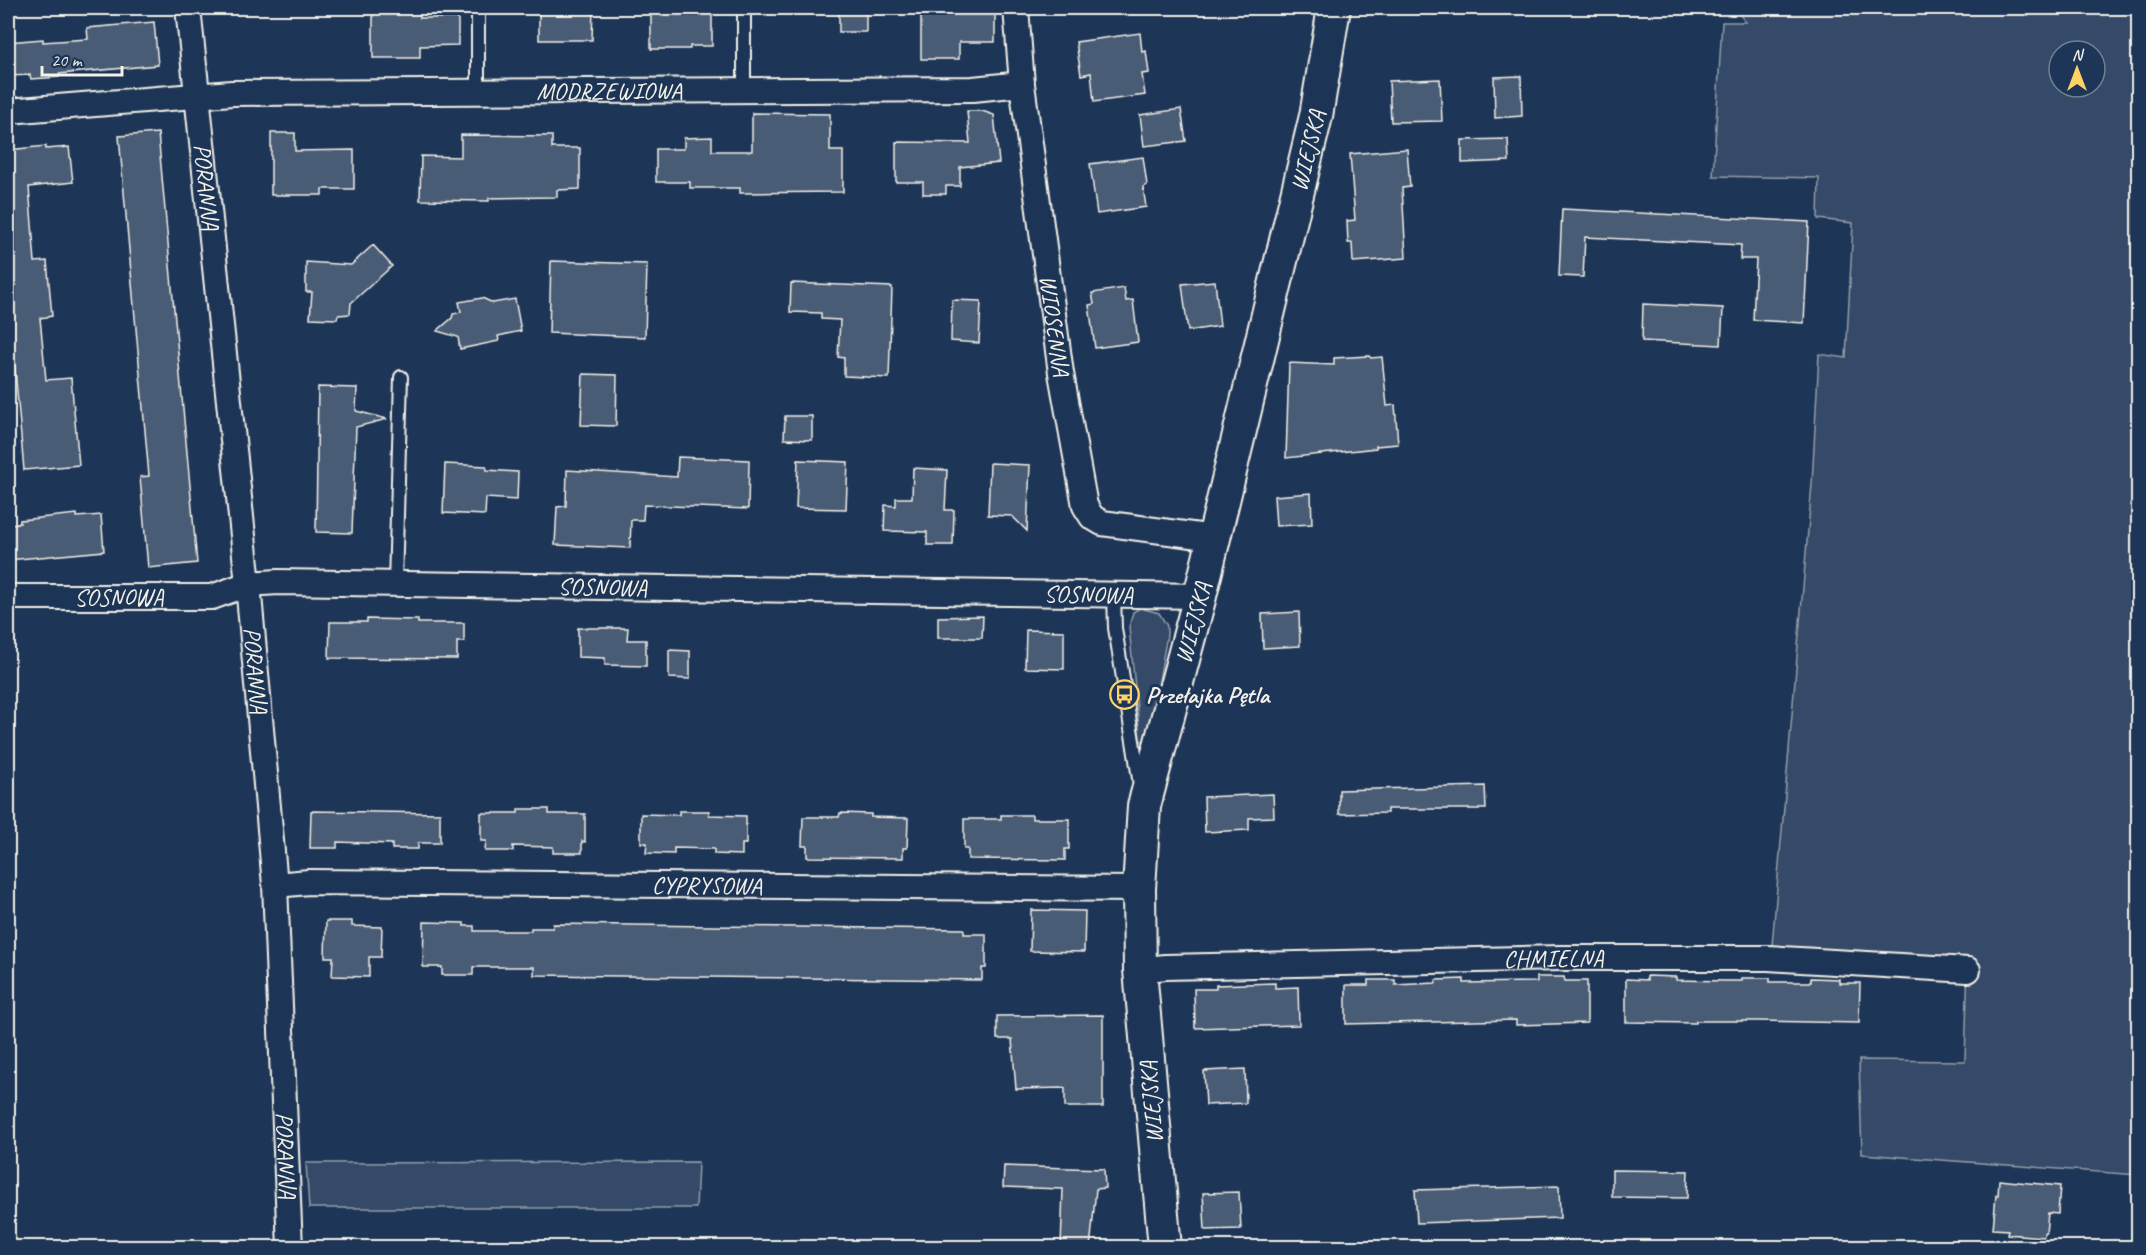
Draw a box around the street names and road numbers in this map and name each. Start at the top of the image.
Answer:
street label: MODRZEWIOWA [536,76,683,106]
street label: WIEJSKA [1283,106,1332,194]
street label: PORANNA [187,142,226,233]
street label: WIOSENNA [1033,273,1076,379]
street label: SOSNOWA [558,571,648,603]
street label: WIEJSKA [1168,578,1218,666]
street label: SOSNOWA [1044,579,1134,610]
street label: SOSNOWA [74,582,165,612]
street label: PORANNA [237,626,275,716]
street label: CYPRYSOWA [652,870,763,901]
street label: CHMIELNA [1503,943,1605,974]
street label: WIEJSKA [1132,1059,1170,1144]
street label: PORANNA [269,1112,303,1200]

